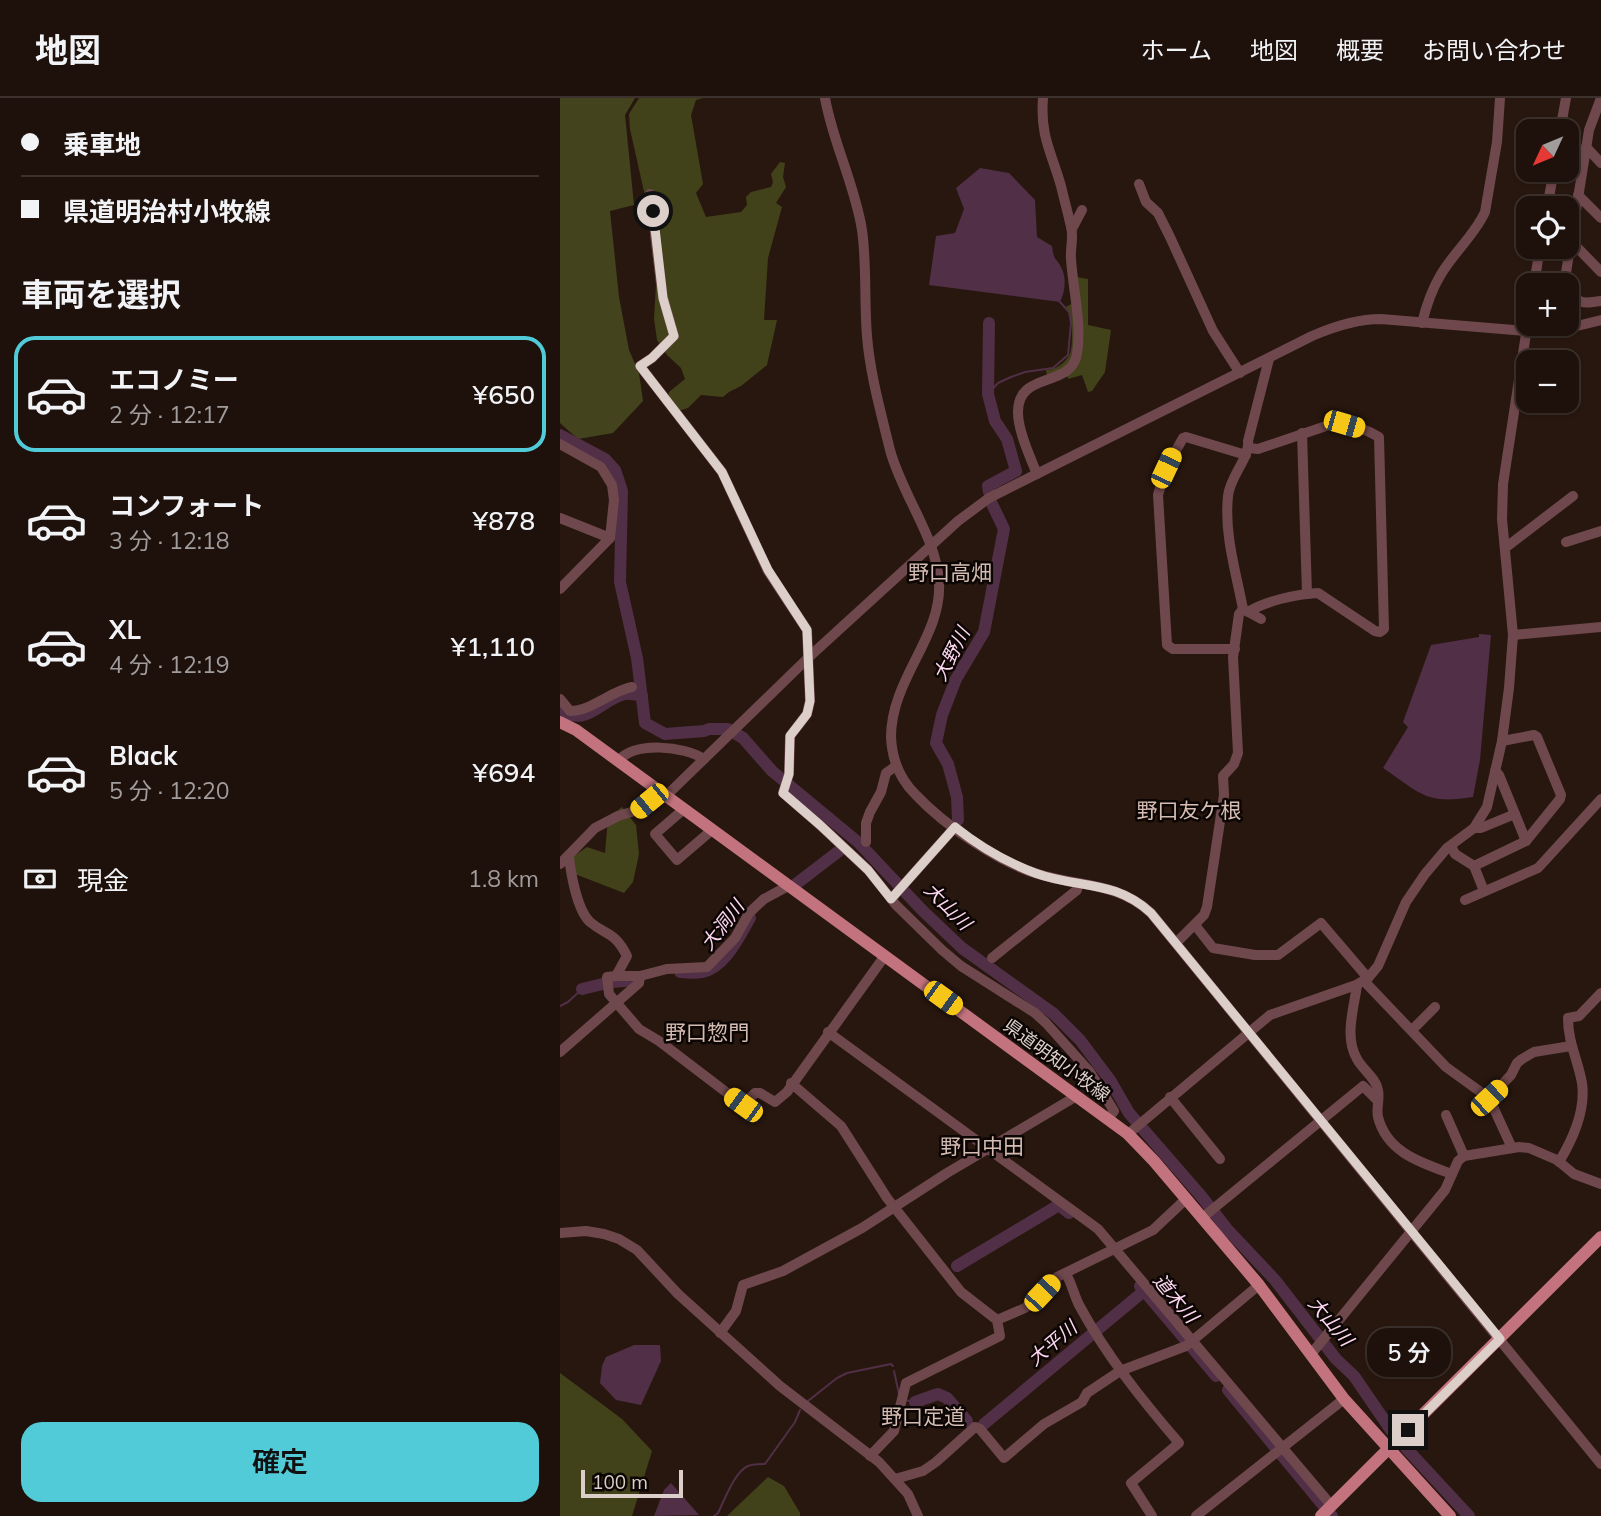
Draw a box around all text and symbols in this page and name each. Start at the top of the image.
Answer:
text: 地図 [35,29,101,70]
text: ホーム [1141,35,1212,65]
text: 地図 [1250,35,1298,65]
text: 概要 [1336,35,1384,65]
text: お問い合わせ [1422,35,1566,65]
north arrow [1516,119,1578,182]
map controls [1516,119,1579,413]
text: 乗車地 [63,128,141,161]
text: 県道明治村小牧線 [63,195,271,228]
route start [637,195,669,227]
button: locate [1516,196,1579,259]
button: + [1516,273,1579,336]
text: 車両を選択 [21,274,181,314]
button: − [1516,350,1579,413]
icon: car [25,363,88,426]
text: エコノミー [109,363,239,396]
text: ¥650 [473,378,535,411]
text: 2 分 · 12:17 [109,400,230,429]
car [1321,408,1368,440]
car [1148,445,1185,491]
icon: car [25,489,88,552]
text: コンフォート [109,489,264,522]
text: ¥878 [473,504,535,537]
text: 3 分 · 12:18 [109,526,230,555]
district label: 野口高畑 [908,559,992,585]
text: XL [109,613,141,646]
icon: car [25,615,88,678]
water label: 大野川 [927,621,976,685]
text: ¥1,110 [451,630,535,663]
text: 4 分 · 12:19 [109,650,230,679]
text: Black [109,739,177,772]
icon: car [25,741,88,804]
text: ¥694 [473,756,535,789]
text: 5 分 · 12:20 [109,776,230,805]
car [627,780,672,822]
district label: 野口友ケ根 [1137,797,1242,823]
icon: cash [21,860,59,898]
text: 現金 [77,864,129,897]
text: 1.8 km [468,864,539,893]
water label: 大山川 [919,877,978,936]
water label: 大洞川 [695,894,750,955]
car [920,977,967,1019]
street label: 県道明知小牧線 [999,1014,1115,1106]
district label: 野口惣門 [665,1019,749,1045]
car [1467,1076,1512,1120]
car [720,1084,767,1126]
district label: 野口中田 [940,1133,1024,1159]
water label: 道木川 [1148,1268,1205,1329]
car [1020,1270,1065,1316]
water label: 大山川 [1303,1291,1360,1352]
water label: 大平川 [1022,1314,1083,1371]
callout: 5 分 [1366,1328,1450,1378]
text: 5 分 [1388,1338,1430,1367]
district label: 野口定道 [881,1403,965,1429]
route end [1392,1414,1424,1446]
button: 確定 [21,1422,539,1502]
scale bar [581,1467,682,1499]
text: 100 m [592,1470,648,1494]

